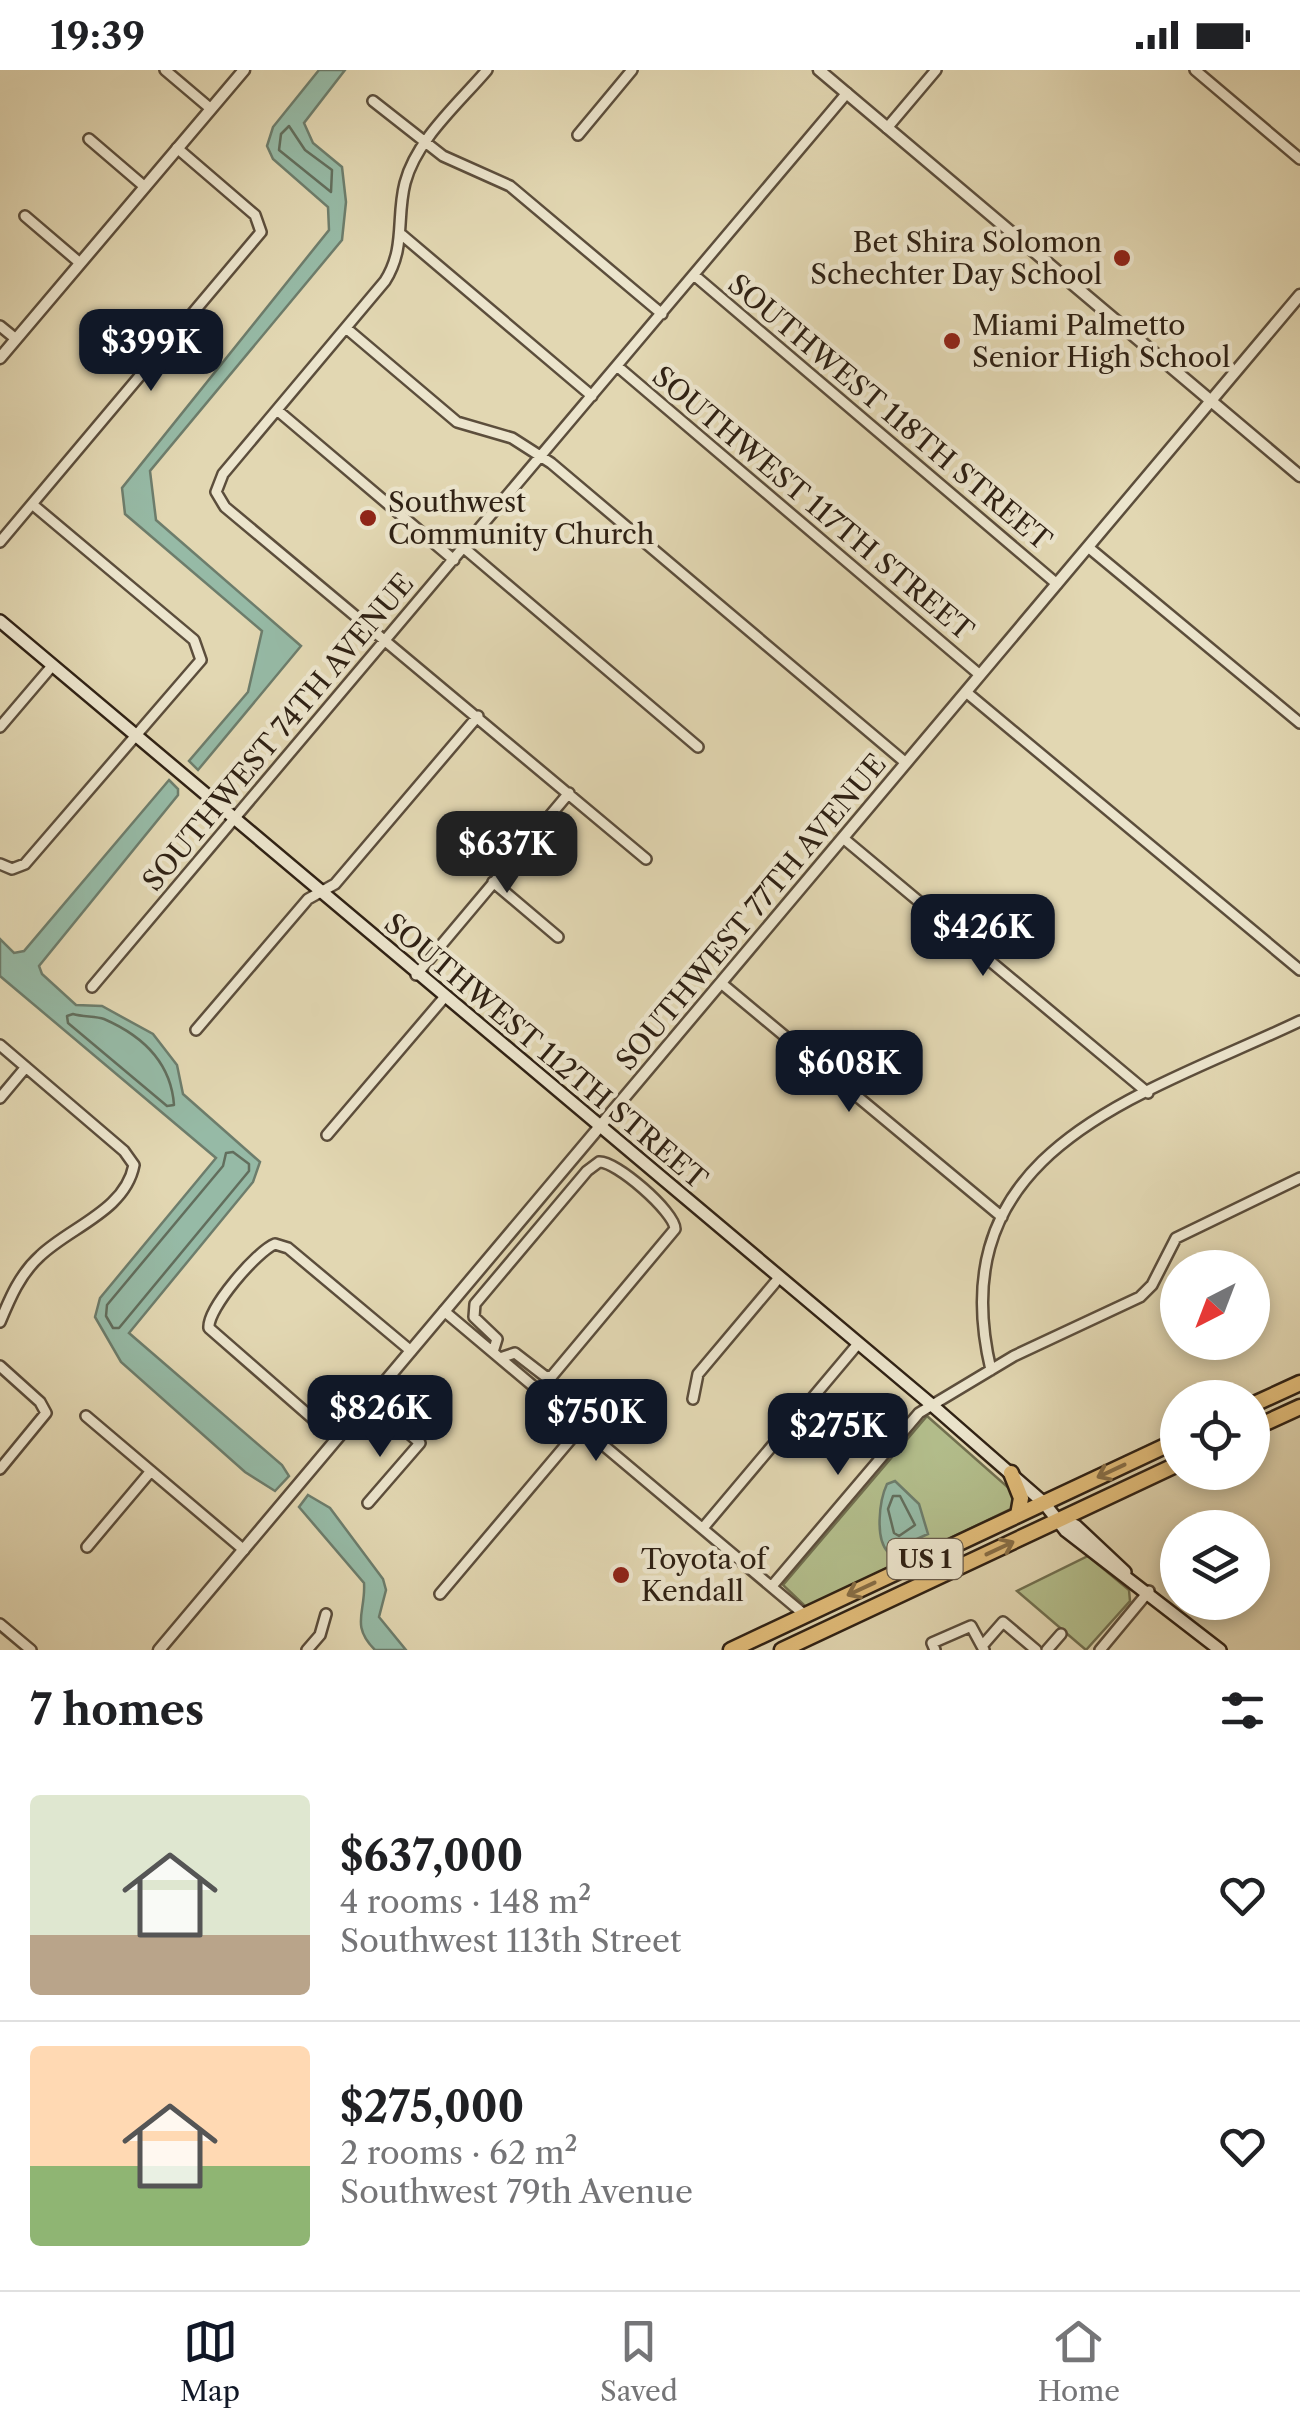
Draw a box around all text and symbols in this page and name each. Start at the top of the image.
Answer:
text: 19:39 [50,12,145,59]
place label: Bet Shira Solomon Schechter Day School [810,225,1102,291]
marker: Bet Shira Solomon Schechter Day School [1111,247,1133,269]
street label: SOUTHWEST 118TH STREET [722,267,1058,557]
place label: Miami Palmetto Senior High School [972,308,1230,374]
pin: $399K [81,309,221,394]
text: $399K [101,322,201,361]
marker: Miami Palmetto Senior High School [941,330,963,352]
street label: SOUTHWEST 117TH STREET [646,359,980,647]
place label: Southwest Community Church [388,485,654,551]
marker: Southwest Community Church [357,507,379,529]
street label: SOUTHWEST 74TH AVENUE [135,567,421,897]
street label: SOUTHWEST 77TH AVENUE [609,747,893,1077]
pin: $637K [437,811,577,896]
text: $637K [458,824,556,863]
pin: $426K [913,894,1053,979]
street label: SOUTHWEST 112TH STREET [378,906,714,1196]
text: $426K [933,907,1033,946]
pin: $608K [779,1030,919,1115]
text: $608K [798,1043,900,1082]
north arrow [1160,1250,1270,1360]
map controls [1160,1250,1270,1620]
pin: $826K [310,1375,450,1460]
pin: $750K [526,1379,666,1464]
button: locate [1160,1380,1270,1490]
text: $826K [329,1388,431,1427]
text: $750K [547,1392,645,1431]
pin: $275K [768,1393,908,1478]
text: $275K [790,1406,886,1445]
one-way arrow [1097,1463,1127,1482]
button: layers [1160,1510,1270,1620]
one-way arrow [984,1537,1014,1556]
road number: US 1 [888,1539,962,1579]
place label: Toyota of Kendall [641,1542,769,1608]
marker: Toyota of Kendall [610,1564,632,1586]
one-way arrow [847,1580,877,1599]
icon: filters [1215,1683,1270,1738]
text: 7 homes [30,1684,204,1736]
text: $637,000 [340,1830,523,1882]
icon: home [110,1835,230,1955]
icon: heart [1215,1868,1270,1923]
text: 4 rooms · 148 m² [340,1882,591,1921]
text: Southwest 113th Street [340,1921,681,1960]
text: $275,000 [340,2081,524,2133]
icon: home [110,2086,230,2206]
icon: heart [1215,2119,1270,2174]
text: 2 rooms · 62 m² [340,2133,578,2172]
text: Southwest 79th Avenue [340,2172,693,2211]
tab: Map [180,2314,240,2408]
tab: Saved [600,2314,678,2408]
tab: Home [1038,2314,1120,2408]

